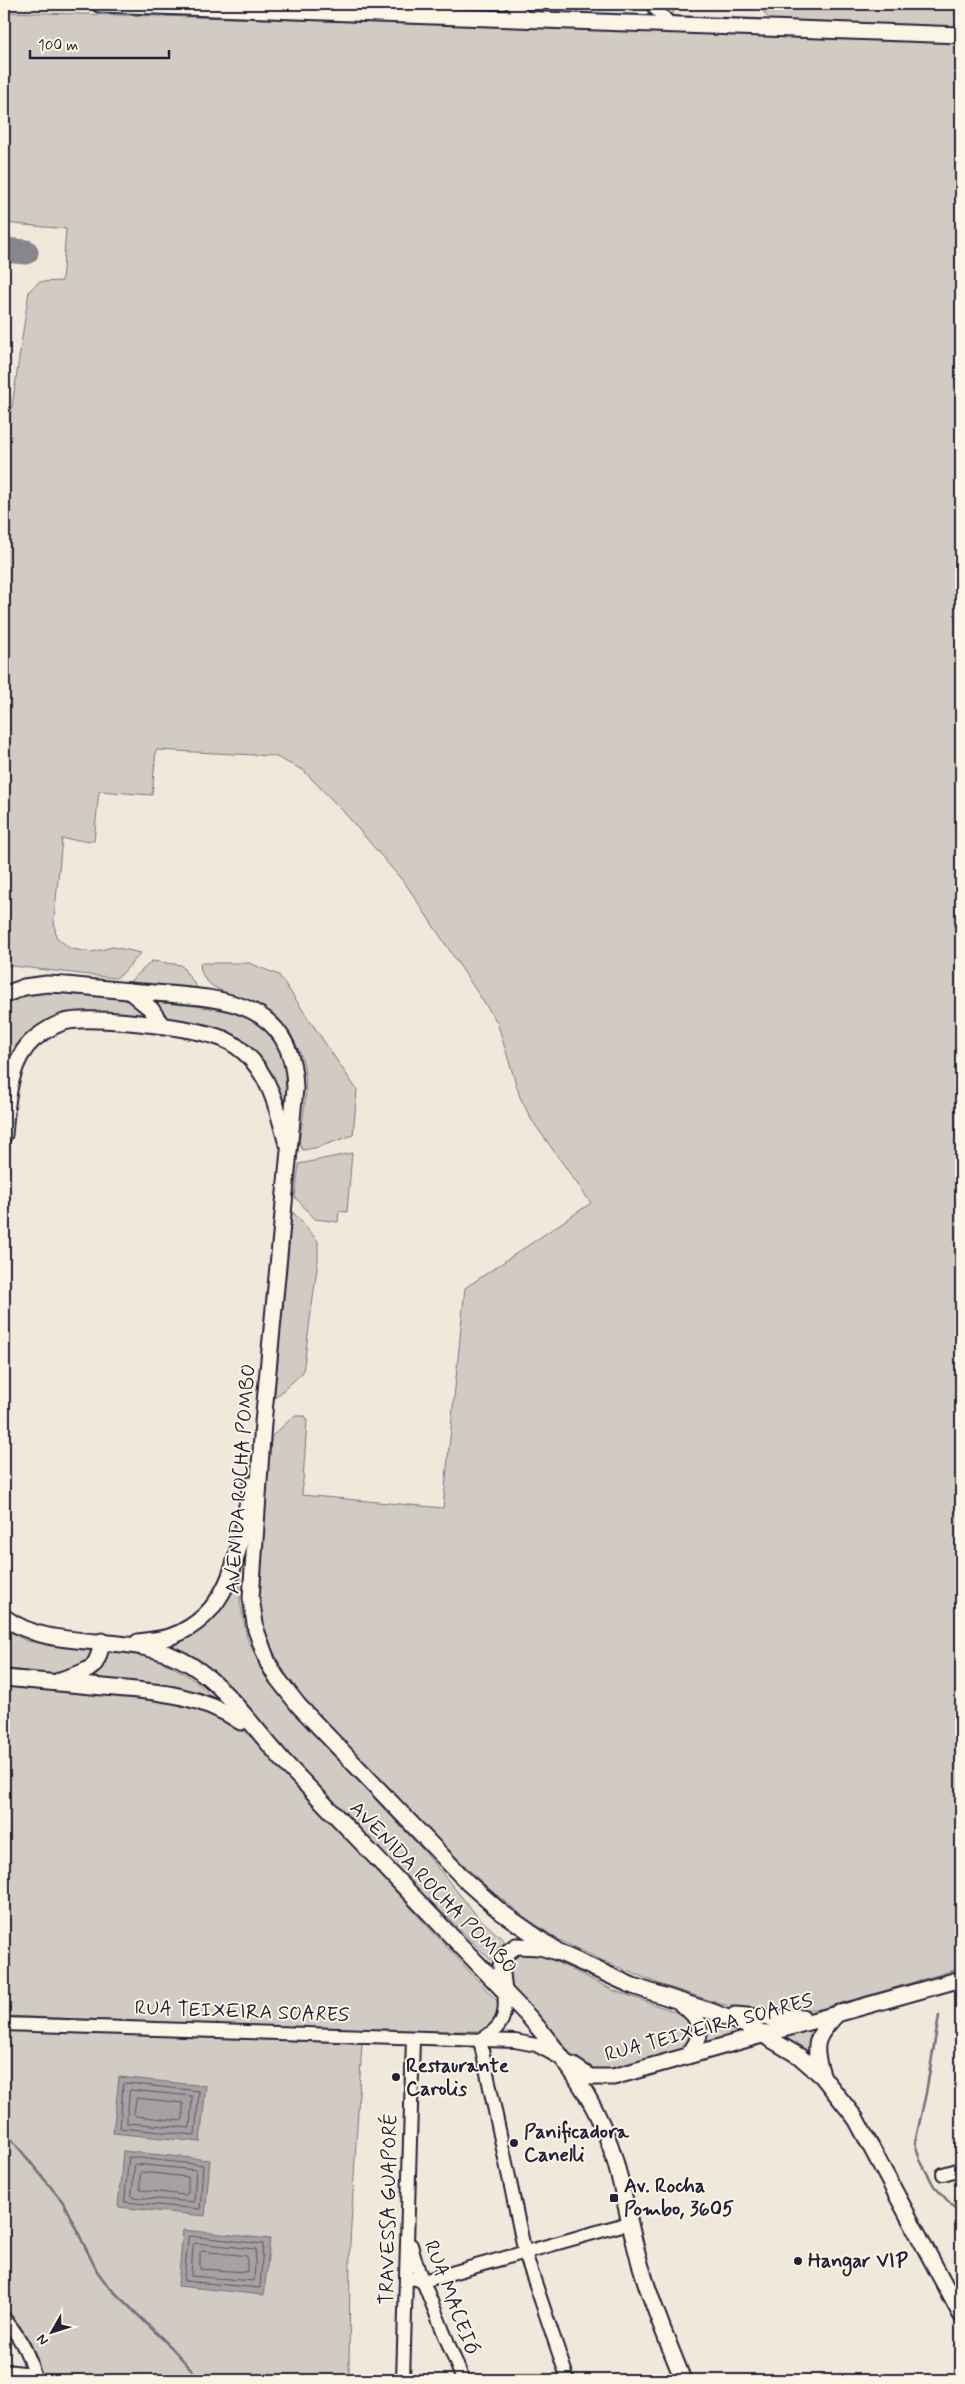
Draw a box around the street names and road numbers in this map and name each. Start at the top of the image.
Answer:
street label: AVENIDA ROCHA POMBO [219,1363,263,1595]
street label: AVENIDA ROCHA POMBO [343,1796,523,1980]
street label: RUA TEIXEIRA SOARES [602,1987,816,2069]
street label: RUA TEIXEIRA SOARES [134,1995,350,2029]
street label: TRAVESSA GUAPORÉ [374,2113,404,2305]
street label: RUA MACEIÓ [417,2237,485,2359]

